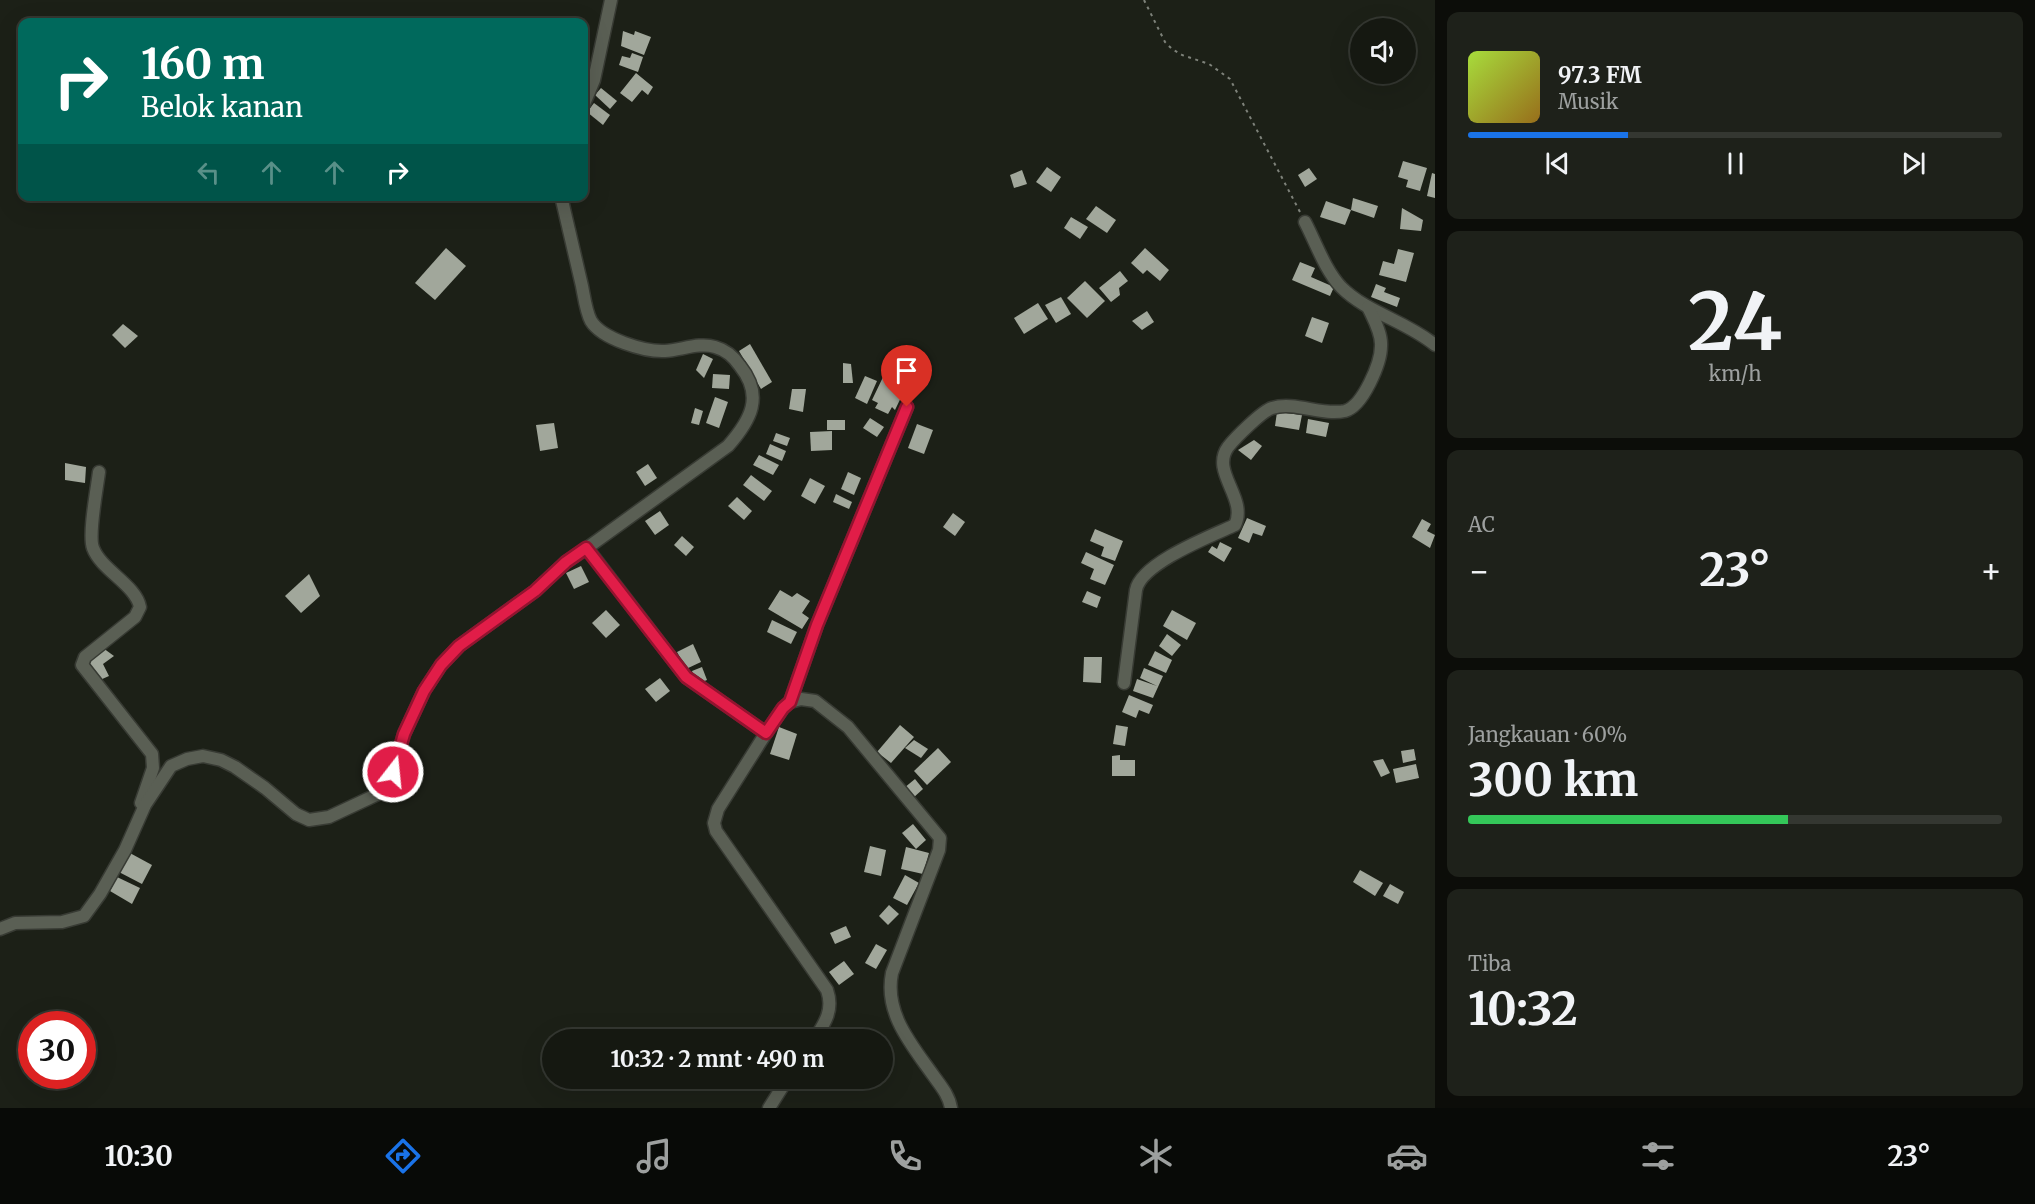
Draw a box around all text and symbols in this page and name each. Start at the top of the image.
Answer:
map controls [1350,18,1416,84]
button: sound [1350,18,1416,84]
text: 160 m [141,38,265,90]
icon: right [42,42,120,120]
text: 97.3 FM [1558,61,1642,89]
text: Musik [1558,89,1618,114]
text: Belok kanan [141,90,303,124]
icon: previous [1541,147,1574,180]
icon: pause [1719,147,1752,180]
icon: next [1897,147,1930,180]
icon: left [192,156,225,189]
icon: ahead [255,156,288,189]
icon: ahead [318,156,351,189]
icon: right [381,156,414,189]
text: 24 [1688,273,1782,371]
pin [881,345,932,407]
icon: arrive [890,354,923,387]
text: km/h [1709,361,1761,386]
text: AC [1468,512,1495,537]
text: 23° [1699,542,1771,598]
text: − [1468,551,1490,592]
text: + [1980,551,2002,592]
text: Jangkauan · 60% [1468,722,1627,747]
position arrow [361,740,425,804]
text: 300 km [1468,752,1638,808]
text: Tiba [1468,951,1511,976]
text: 10:32 [1468,981,1578,1037]
speed limit sign: 30 [18,1011,96,1089]
text: 10:32 · 2 mnt · 490 m [611,1045,824,1073]
icon: directions [382,1135,424,1177]
icon: music [633,1135,675,1177]
icon: phone [884,1135,926,1177]
icon: climate [1135,1135,1177,1177]
icon: car [1386,1135,1428,1177]
icon: filters [1637,1135,1679,1177]
text: 10:30 [104,1139,173,1173]
text: 23° [1888,1139,1930,1173]

